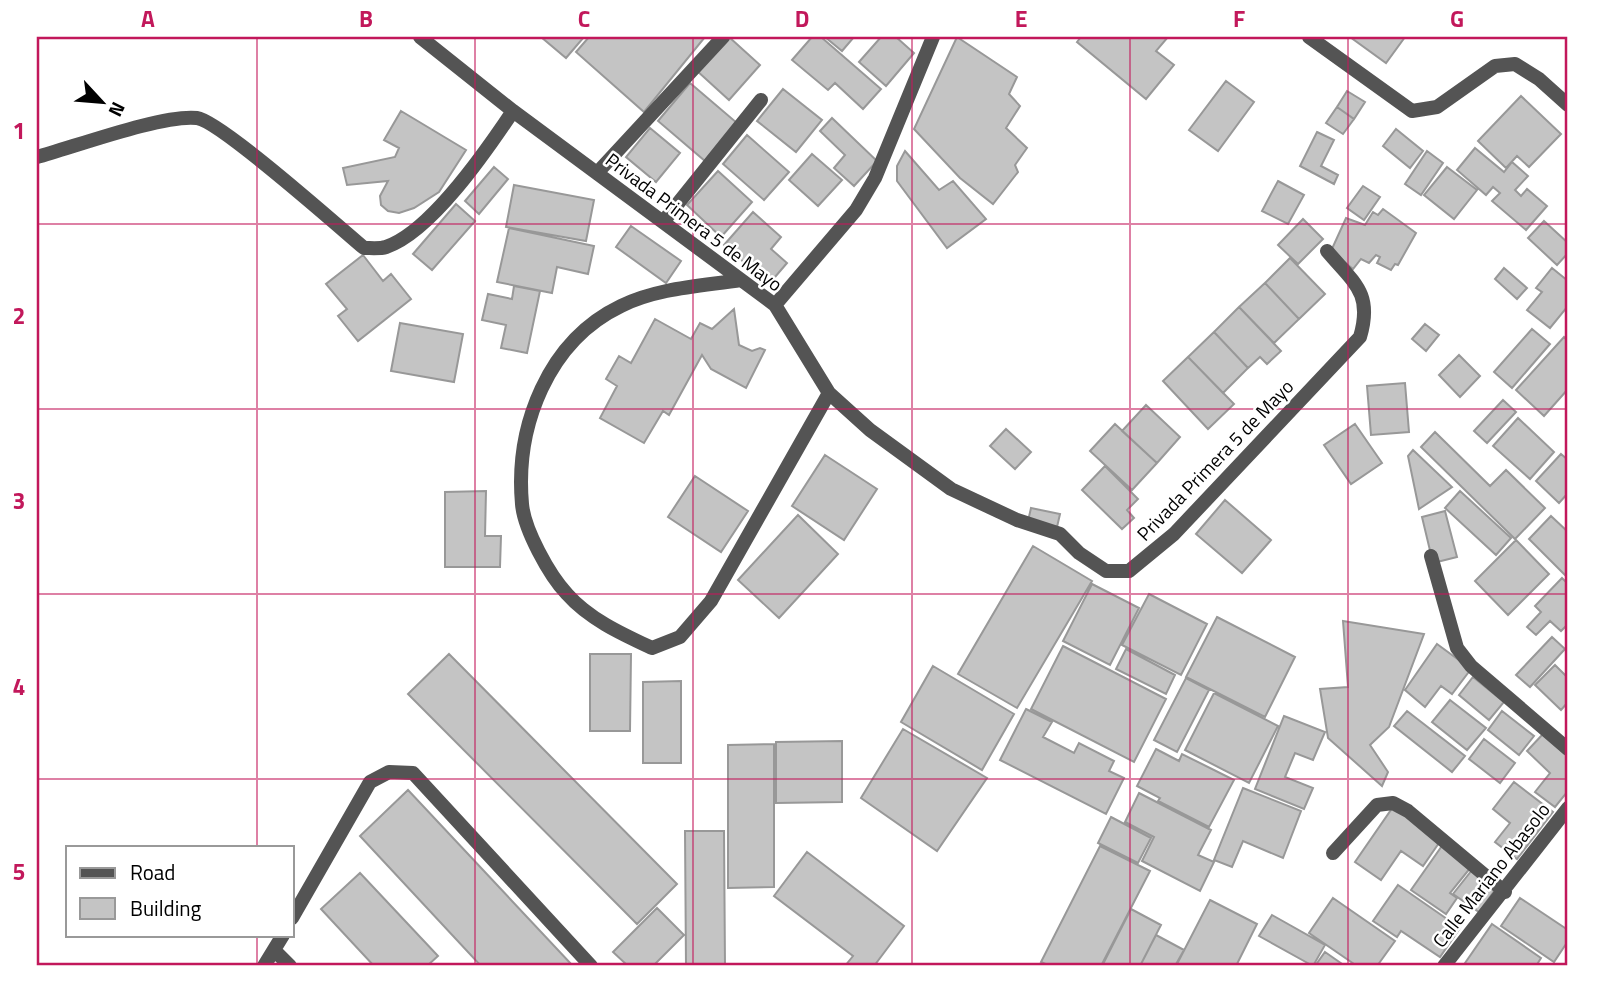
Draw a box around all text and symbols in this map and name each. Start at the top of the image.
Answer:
text: A [141,1,155,36]
text: B [359,1,373,36]
text: C [578,1,590,36]
text: D [795,1,809,36]
text: E [1015,1,1027,36]
text: F [1233,1,1245,36]
text: G [1450,1,1464,36]
north arrow [66,66,136,136]
text: N [102,97,134,122]
text: 1 [13,113,25,148]
street label: Privada Primera 5 de Mayo [600,145,789,298]
text: 2 [13,298,25,333]
street label: Privada Primera 5 de Mayo [1130,372,1300,547]
text: 3 [13,483,25,518]
text: 4 [13,669,25,704]
street label: Calle Mariano Abasolo [1425,796,1556,953]
legend [66,846,294,936]
text: 5 [13,854,25,889]
text: Road [130,856,175,888]
text: Building [130,892,202,924]

